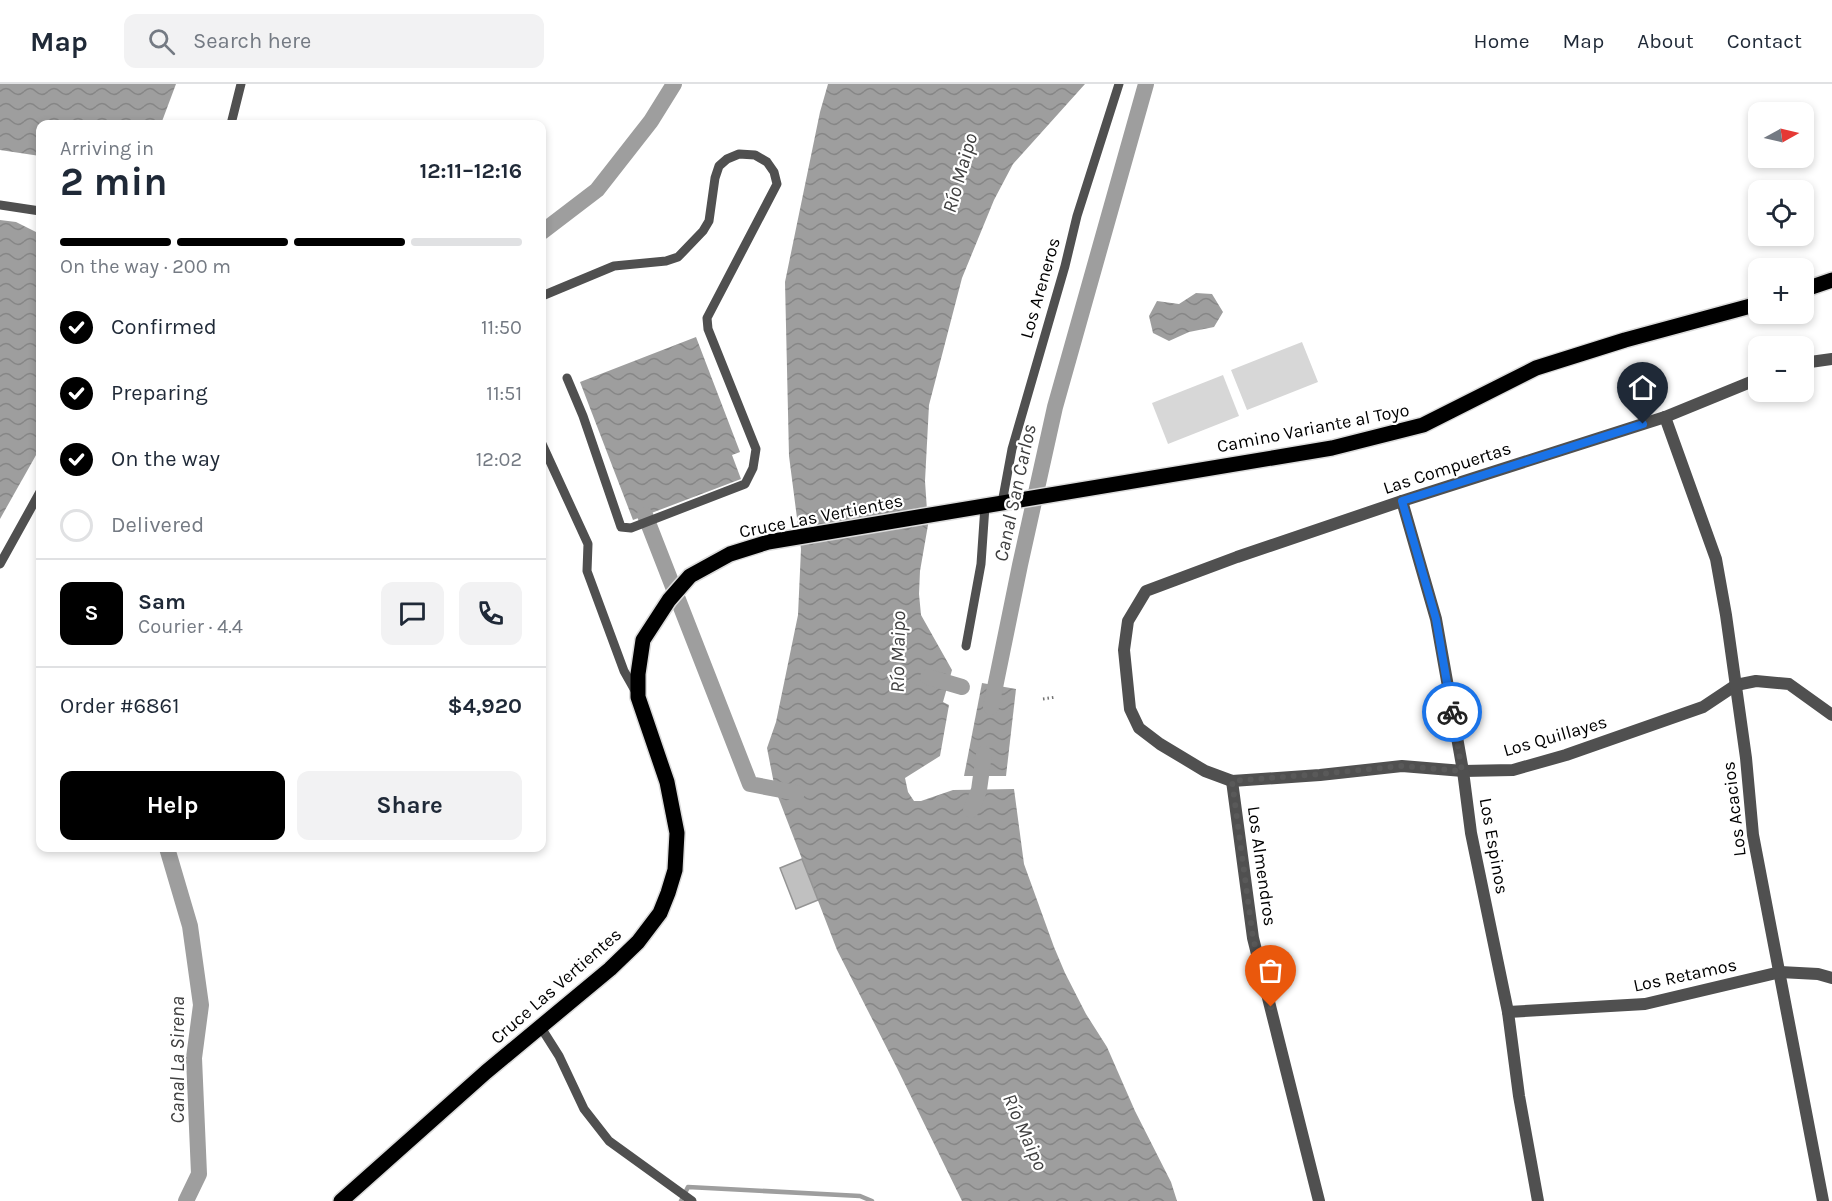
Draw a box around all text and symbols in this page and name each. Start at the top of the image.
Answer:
search box [124,14,544,68]
text: Map [30,25,88,58]
icon: search [145,25,178,58]
text: Search here [193,28,311,54]
text: Home [1474,29,1530,53]
text: Map [1563,29,1604,53]
text: About [1637,29,1694,53]
text: Contact [1727,29,1802,53]
north arrow [1748,102,1814,168]
map controls [1748,102,1814,402]
water label: Río Maipo [938,130,982,215]
text: Arriving in [60,137,154,160]
text: 12:11–12:16 [419,158,522,184]
text: 2 min [60,159,168,205]
button: locate [1748,180,1814,246]
street label: Los Areneros [1015,235,1065,341]
text: On the way · 200 m [60,255,231,278]
button: + [1748,258,1814,324]
icon: check [60,311,93,344]
text: Confirmed [111,314,217,340]
text: 11:50 [481,316,522,339]
button: − [1748,336,1814,402]
pin [1617,362,1668,424]
icon: home [1626,371,1659,404]
icon: check [60,377,93,410]
text: Preparing [111,380,208,406]
text: 11:51 [486,382,522,405]
street label: Camino Variante al Toyo [1215,399,1411,457]
water label: Canal San Carlos [989,422,1041,564]
street label: Las Compuertas [1380,437,1514,499]
icon: check [60,443,93,476]
text: On the way [111,446,220,472]
text: 12:02 [476,448,522,471]
street label: Cruce Las Vertientes [737,489,905,543]
text: Delivered [111,512,204,538]
button: chat [381,582,444,645]
button: phone [459,582,522,645]
text: Sam [138,589,186,615]
text: S [84,600,99,626]
water label: Río Maipo [886,611,910,693]
text: Courier · 4.4 [138,615,243,638]
courier [1422,682,1482,742]
text: Order #6861 [60,693,179,719]
text: $4,920 [448,693,522,719]
icon: bike [1436,696,1469,729]
street label: Los Quillayes [1501,711,1609,761]
street label: Los Acacios [1717,760,1751,858]
button: Help [60,771,285,840]
button: Share [297,771,522,840]
street label: Los Espinos [1475,796,1513,896]
street label: Los Almendros [1243,805,1281,927]
street label: Cruce Las Vertientes [486,923,626,1049]
pin [1245,945,1296,1007]
street label: Los Retamos [1631,953,1739,997]
icon: bag [1254,954,1287,987]
water label: Canal La Sirena [166,996,189,1124]
water label: Río Maipo [998,1090,1052,1174]

